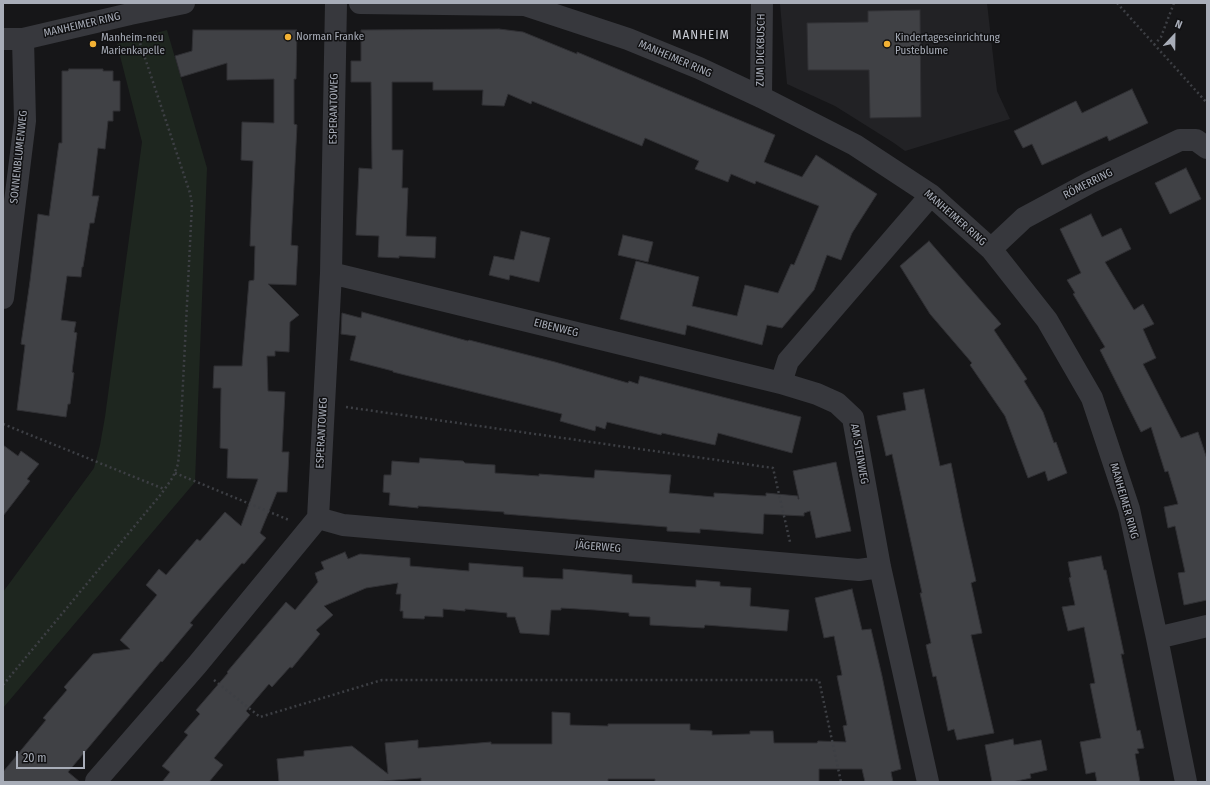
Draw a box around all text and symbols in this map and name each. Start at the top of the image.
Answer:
street label: MANHEIMER RING [42,10,122,40]
street label: ZUM DICKBUSCH [754,14,768,86]
north arrow [1154,16,1194,56]
text: N [1173,17,1184,32]
district label: MANHEIM [672,27,730,43]
place label: Norman Franke [296,30,364,44]
place label: Manheim-neu Marienkapelle [101,31,165,57]
place label: Kindertageseinrichtung Pusteblume [895,31,1000,57]
marker: Norman Franke [283,32,293,42]
street label: MANHEIMER RING [636,38,714,80]
marker: Manheim-neu Marienkapelle [88,39,98,49]
marker: Kindertageseinrichtung Pusteblume [882,39,892,49]
street label: ESPERANTOWEG [327,73,341,145]
street label: SONNENBLUMENWEG [8,110,30,204]
street label: RÖMERRING [1061,166,1115,202]
street label: MANHEIMER RING [921,187,989,249]
street label: EIBENWEG [532,316,580,340]
street label: ESPERANTOWEG [314,397,330,469]
street label: AM STEINWEG [847,423,871,485]
street label: MANHEIMER RING [1107,461,1141,541]
street label: JÄGERWEG [575,538,621,556]
scale bar [18,743,87,769]
text: 20 m [23,751,47,765]

